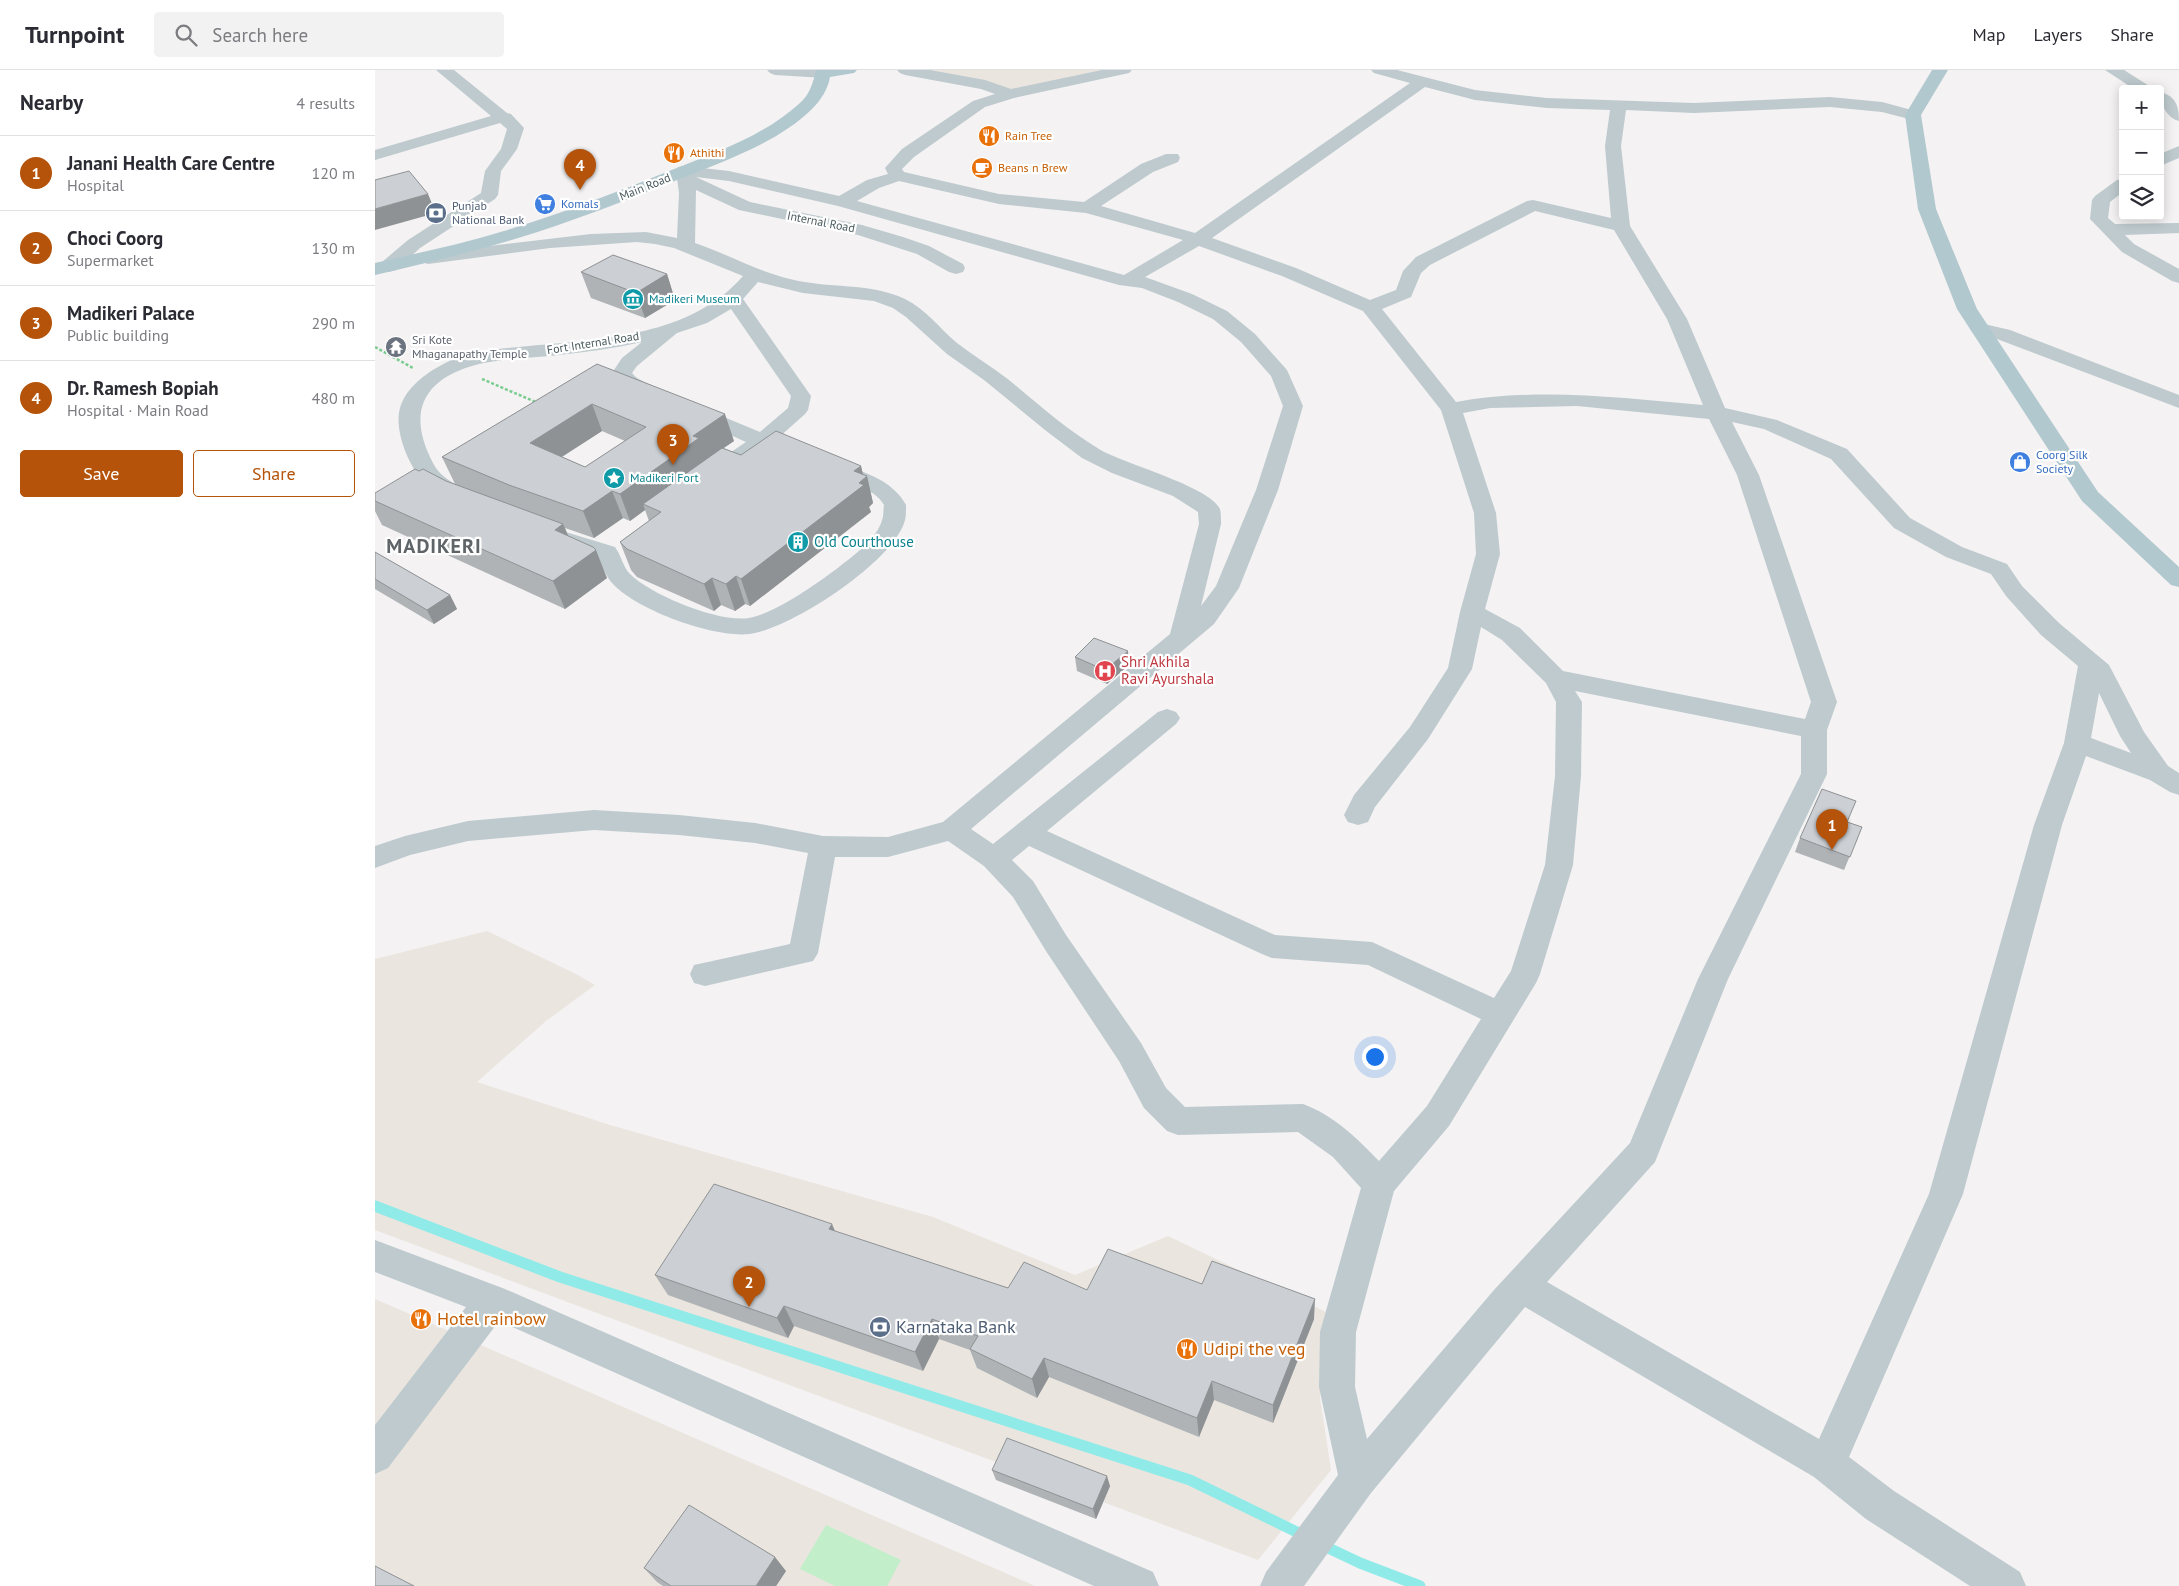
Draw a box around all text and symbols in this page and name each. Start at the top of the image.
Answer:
search box [154,12,504,57]
text: Turnpoint [25,19,124,50]
icon: search [172,21,200,49]
text: Search here [212,23,308,47]
text: Map [1973,23,2005,46]
text: Layers [2033,23,2082,46]
text: Share [2110,23,2154,46]
map controls [2119,85,2164,220]
button: + [2119,85,2164,130]
text: Nearby [20,89,83,116]
text: 4 results [296,93,355,113]
restaurant icon: Rain Tree [977,124,1001,148]
place label: Rain Tree [1005,128,1052,143]
button: − [2119,130,2164,175]
restaurant icon: Athithi [662,141,686,165]
place label: Athithi [690,145,725,160]
pin: 4 [564,149,596,190]
text: Janani Health Care Centre [67,151,275,175]
cafe icon: Beans n Brew [970,156,994,180]
place label: Beans n Brew [998,160,1068,175]
text: 1 [31,163,41,183]
text: 120 m [312,163,355,183]
street label: Main Road [617,169,673,204]
text: Hospital [67,175,124,195]
button: layers [2119,175,2164,220]
supermarket icon: Komals [533,192,557,216]
place label: Komals [561,196,598,211]
place label: Punjab National Bank [452,198,524,227]
bank icon: Punjab National Bank [424,201,448,225]
street label: Internal Road [786,208,856,235]
text: Choci Coorg [67,226,163,250]
text: 2 [31,238,41,258]
text: 130 m [312,238,355,258]
text: Supermarket [67,250,154,270]
museum icon: Madikeri Museum [621,287,645,311]
place label: Madikeri Museum [649,291,740,306]
text: Madikeri Palace [67,301,195,325]
text: 3 [31,313,41,333]
text: 290 m [312,313,355,333]
text: Public building [67,325,169,345]
street label: Fort Internal Road [546,328,640,357]
place label: Sri Kote Mhaganapathy Temple [412,332,527,361]
temple icon: Sri Kote Mhaganapathy Temple [384,335,408,359]
text: Dr. Ramesh Bopiah [67,376,219,400]
text: 4 [31,388,41,408]
text: 480 m [312,388,355,408]
text: Hospital · Main Road [67,400,209,420]
pin: 3 [657,424,689,465]
place label: Coorg Silk Society [2036,447,2088,476]
button: Save [20,450,183,497]
button: Share [193,450,355,497]
shop icon: Coorg Silk Society [2008,450,2032,474]
place icon: Madikeri Fort [602,466,626,490]
place label: Madikeri Fort [630,470,698,485]
building icon: Old Courthouse [786,530,810,554]
place label: Old Courthouse [814,532,914,551]
district label: MADIKERI [386,533,482,559]
place label: Shri Akhila Ravi Ayurshala [1121,652,1214,688]
hospital icon: Shri Akhila Ravi Ayurshala [1093,659,1117,683]
pin: 1 [1816,809,1848,850]
your location [1362,1044,1388,1070]
pin: 2 [733,1266,765,1307]
restaurant icon: Hotel rainbow [409,1307,433,1331]
place label: Hotel rainbow [437,1307,547,1330]
bank icon: Karnataka Bank [868,1315,892,1339]
place label: Karnataka Bank [896,1315,1016,1338]
restaurant icon: Udipi the veg [1175,1337,1199,1361]
place label: Udipi the veg [1203,1337,1305,1360]

